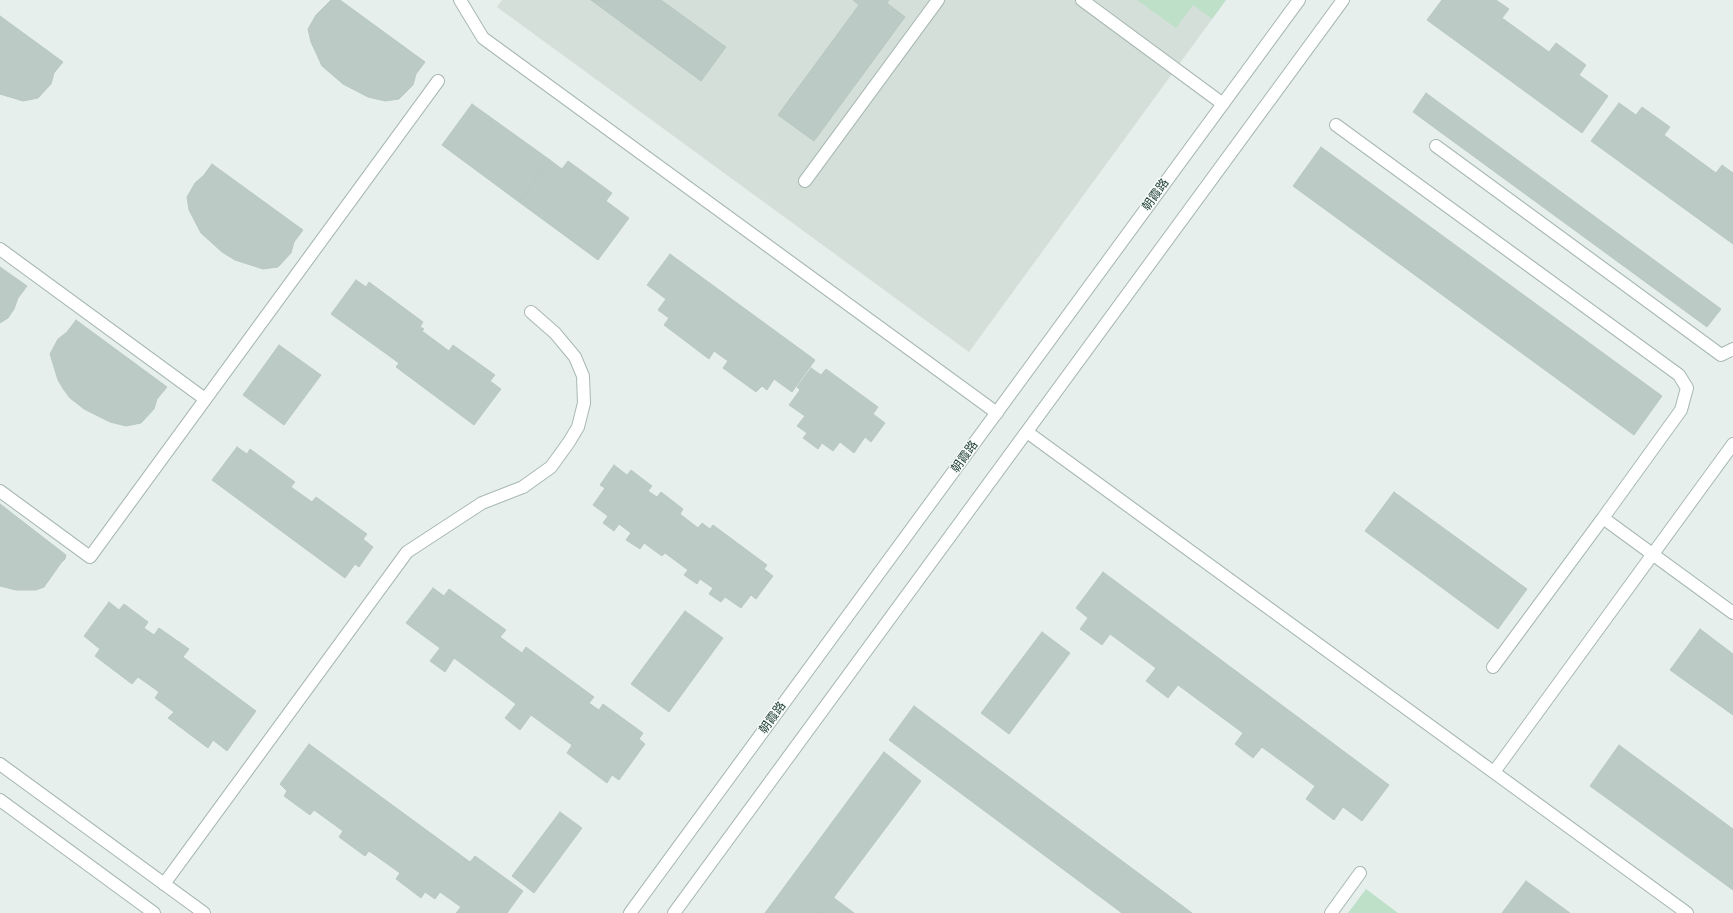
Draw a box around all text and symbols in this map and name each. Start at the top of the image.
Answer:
street label: 朝霞路 [1140,176,1172,214]
street label: 朝霞路 [949,438,981,476]
street label: 朝霞路 [757,699,789,737]

